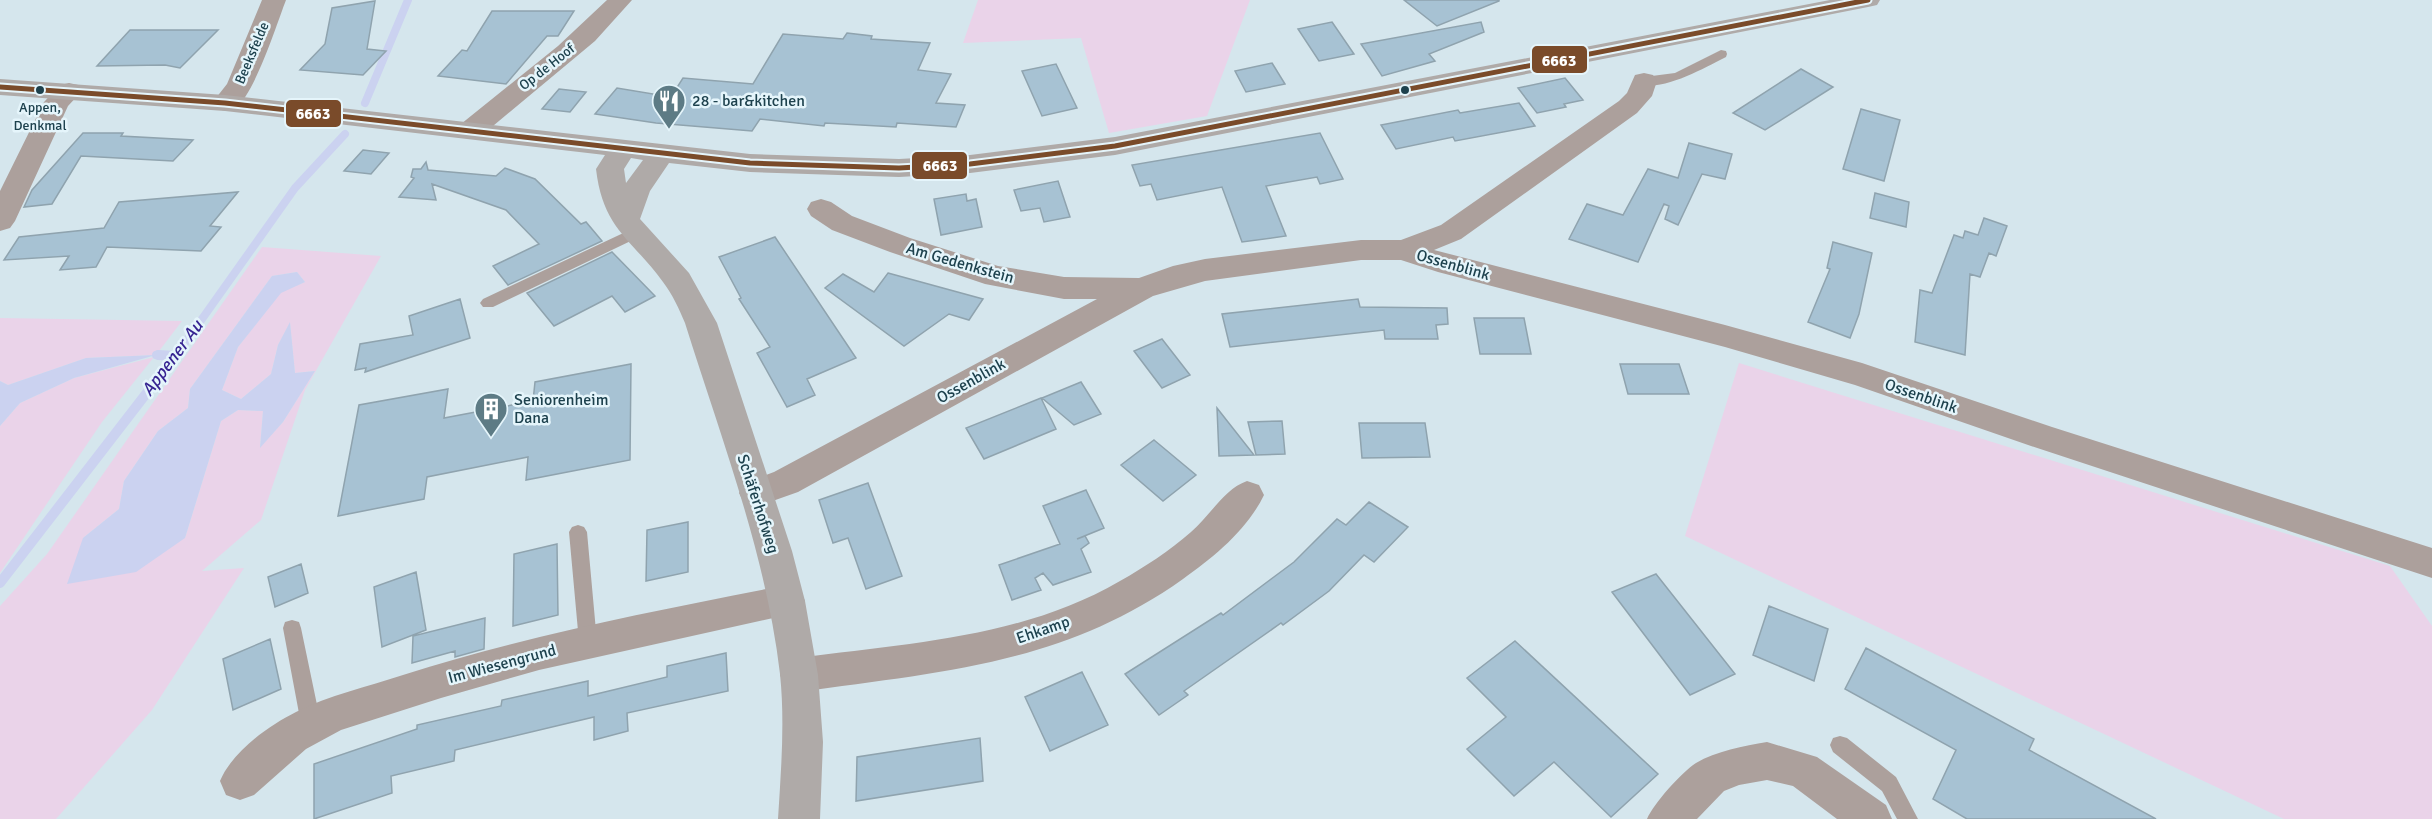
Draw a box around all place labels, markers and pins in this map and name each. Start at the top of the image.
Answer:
restaurant icon: 28 - bar&kitchen [651,83,687,130]
marker: Appen, Denkmal [34,84,46,96]
unlabelled marker [1399,84,1411,96]
place label: 28 - bar&kitchen [692,91,805,111]
place label: Appen, Denkmal [13,99,67,134]
place label: Seniorenheim Dana [514,390,608,428]
building icon: Seniorenheim Dana [473,391,509,438]

